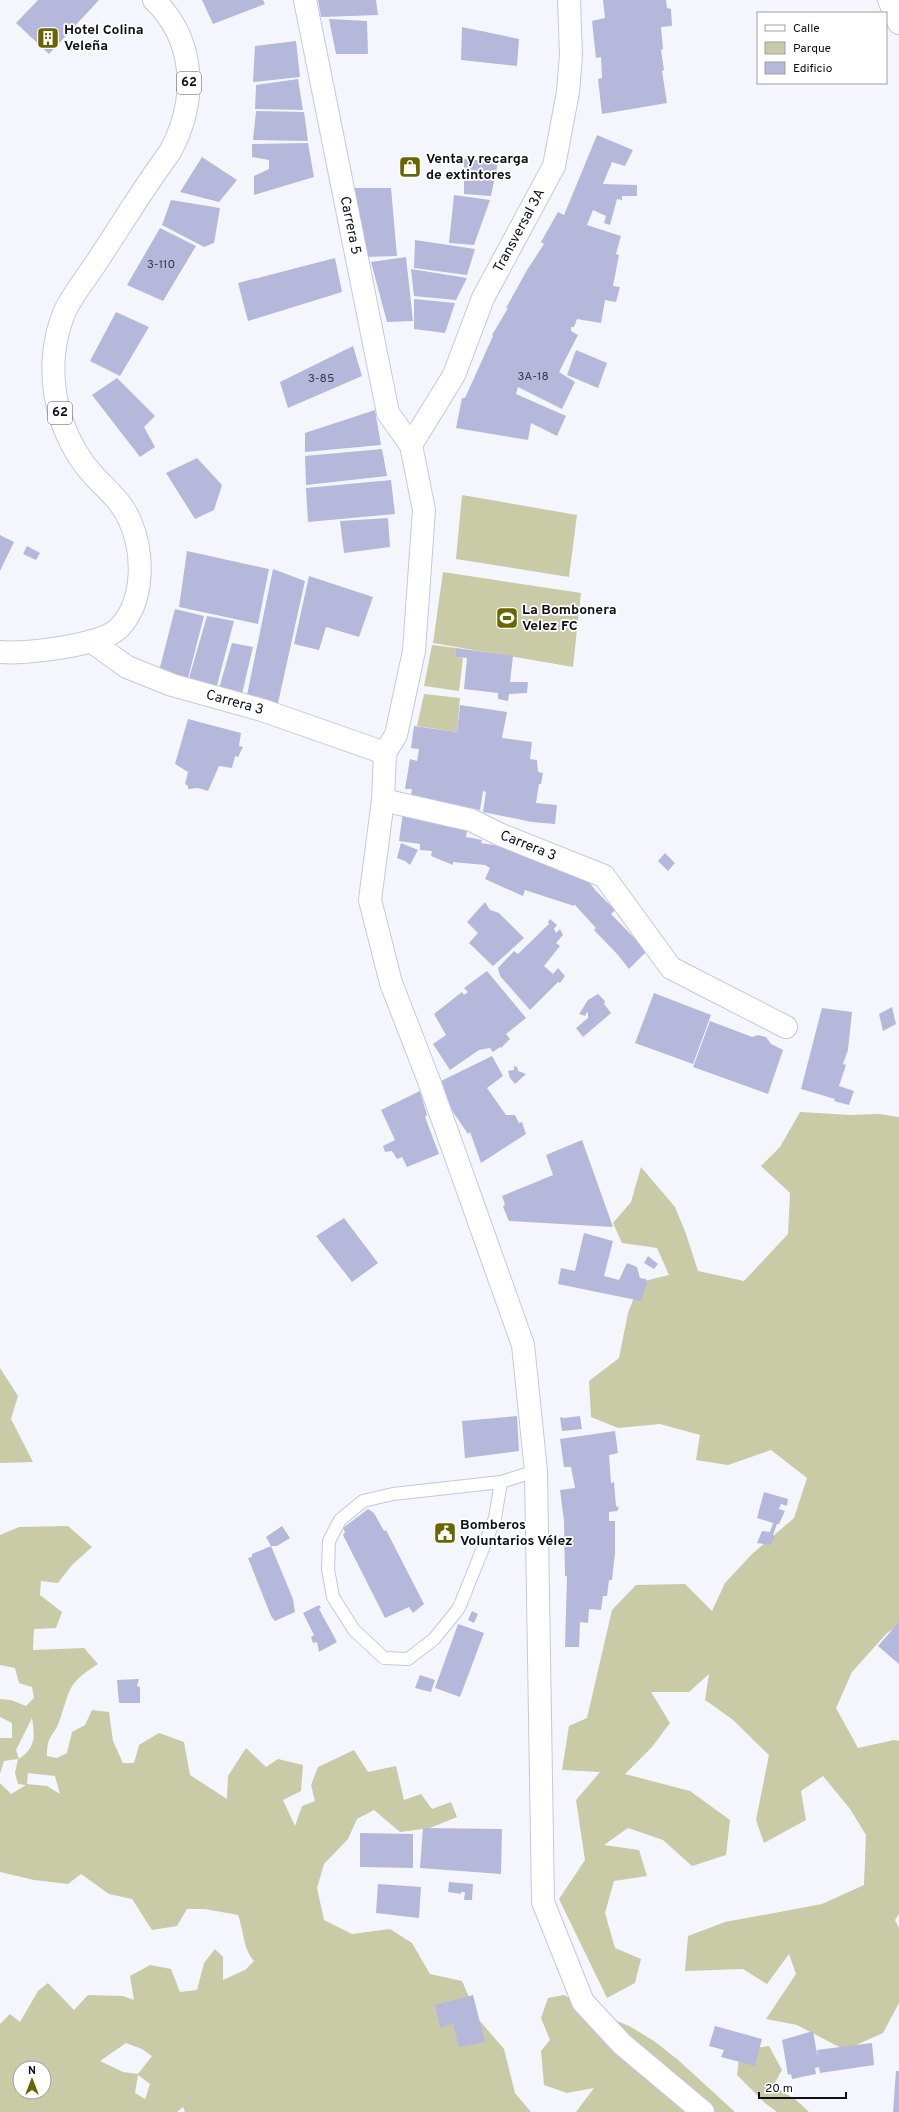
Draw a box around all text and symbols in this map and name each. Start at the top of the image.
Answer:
legend [757,12,887,84]
text: Calle [793,21,820,37]
place label: Hotel Colina Veleña [64,22,144,55]
building icon: Hotel Colina Veleña [35,25,61,51]
text: Parque [793,41,831,57]
text: Edificio [793,61,833,77]
road number: 62 [177,72,201,94]
place label: Venta y recarga de extintores [426,151,529,184]
shop icon: Venta y recarga de extintores [397,154,423,180]
street label: Transversal 3A [490,186,549,275]
street label: Carrera 5 [336,195,364,256]
house number: 3-110 [147,257,175,273]
house number: 3A-18 [517,369,549,385]
house number: 3-85 [308,371,334,387]
road number: 62 [48,402,72,424]
place label: La Bombonera Velez FC [522,602,617,635]
sports icon: La Bombonera Velez FC [494,605,520,631]
street label: Carrera 3 [204,686,265,719]
street label: Carrera 3 [498,827,559,865]
place label: Bomberos Voluntarios Vélez [460,1517,573,1550]
public building icon: Bomberos Voluntarios Vélez [432,1520,458,1546]
north arrow [12,2060,52,2100]
text: N [28,2064,36,2078]
scale bar [759,2074,846,2100]
text: 20 m [765,2081,793,2097]

